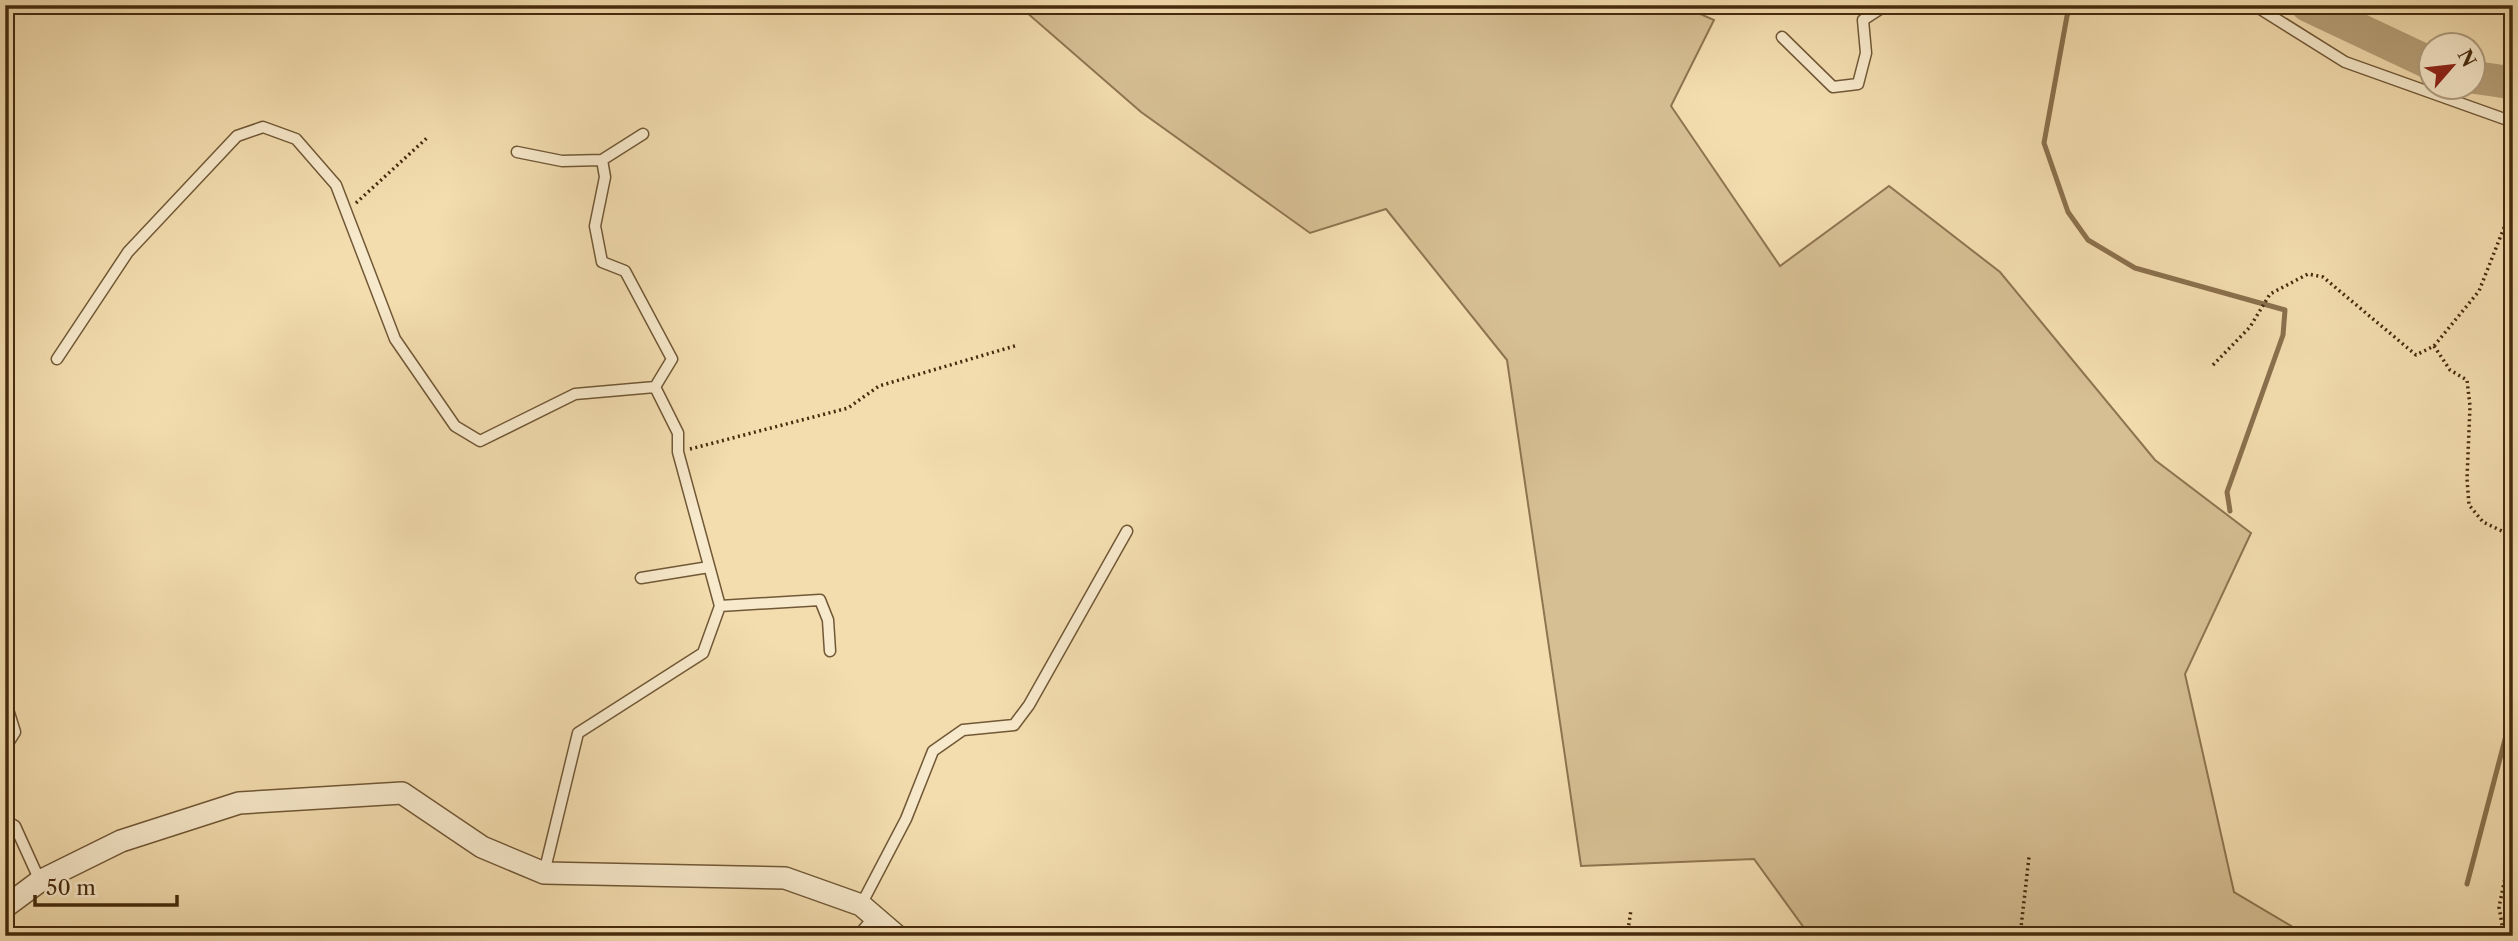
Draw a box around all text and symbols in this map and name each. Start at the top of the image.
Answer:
north arrow [2416,32,2486,102]
text: N [2453,46,2481,71]
scale bar [35,864,177,908]
text: 50 m [46,875,96,900]

